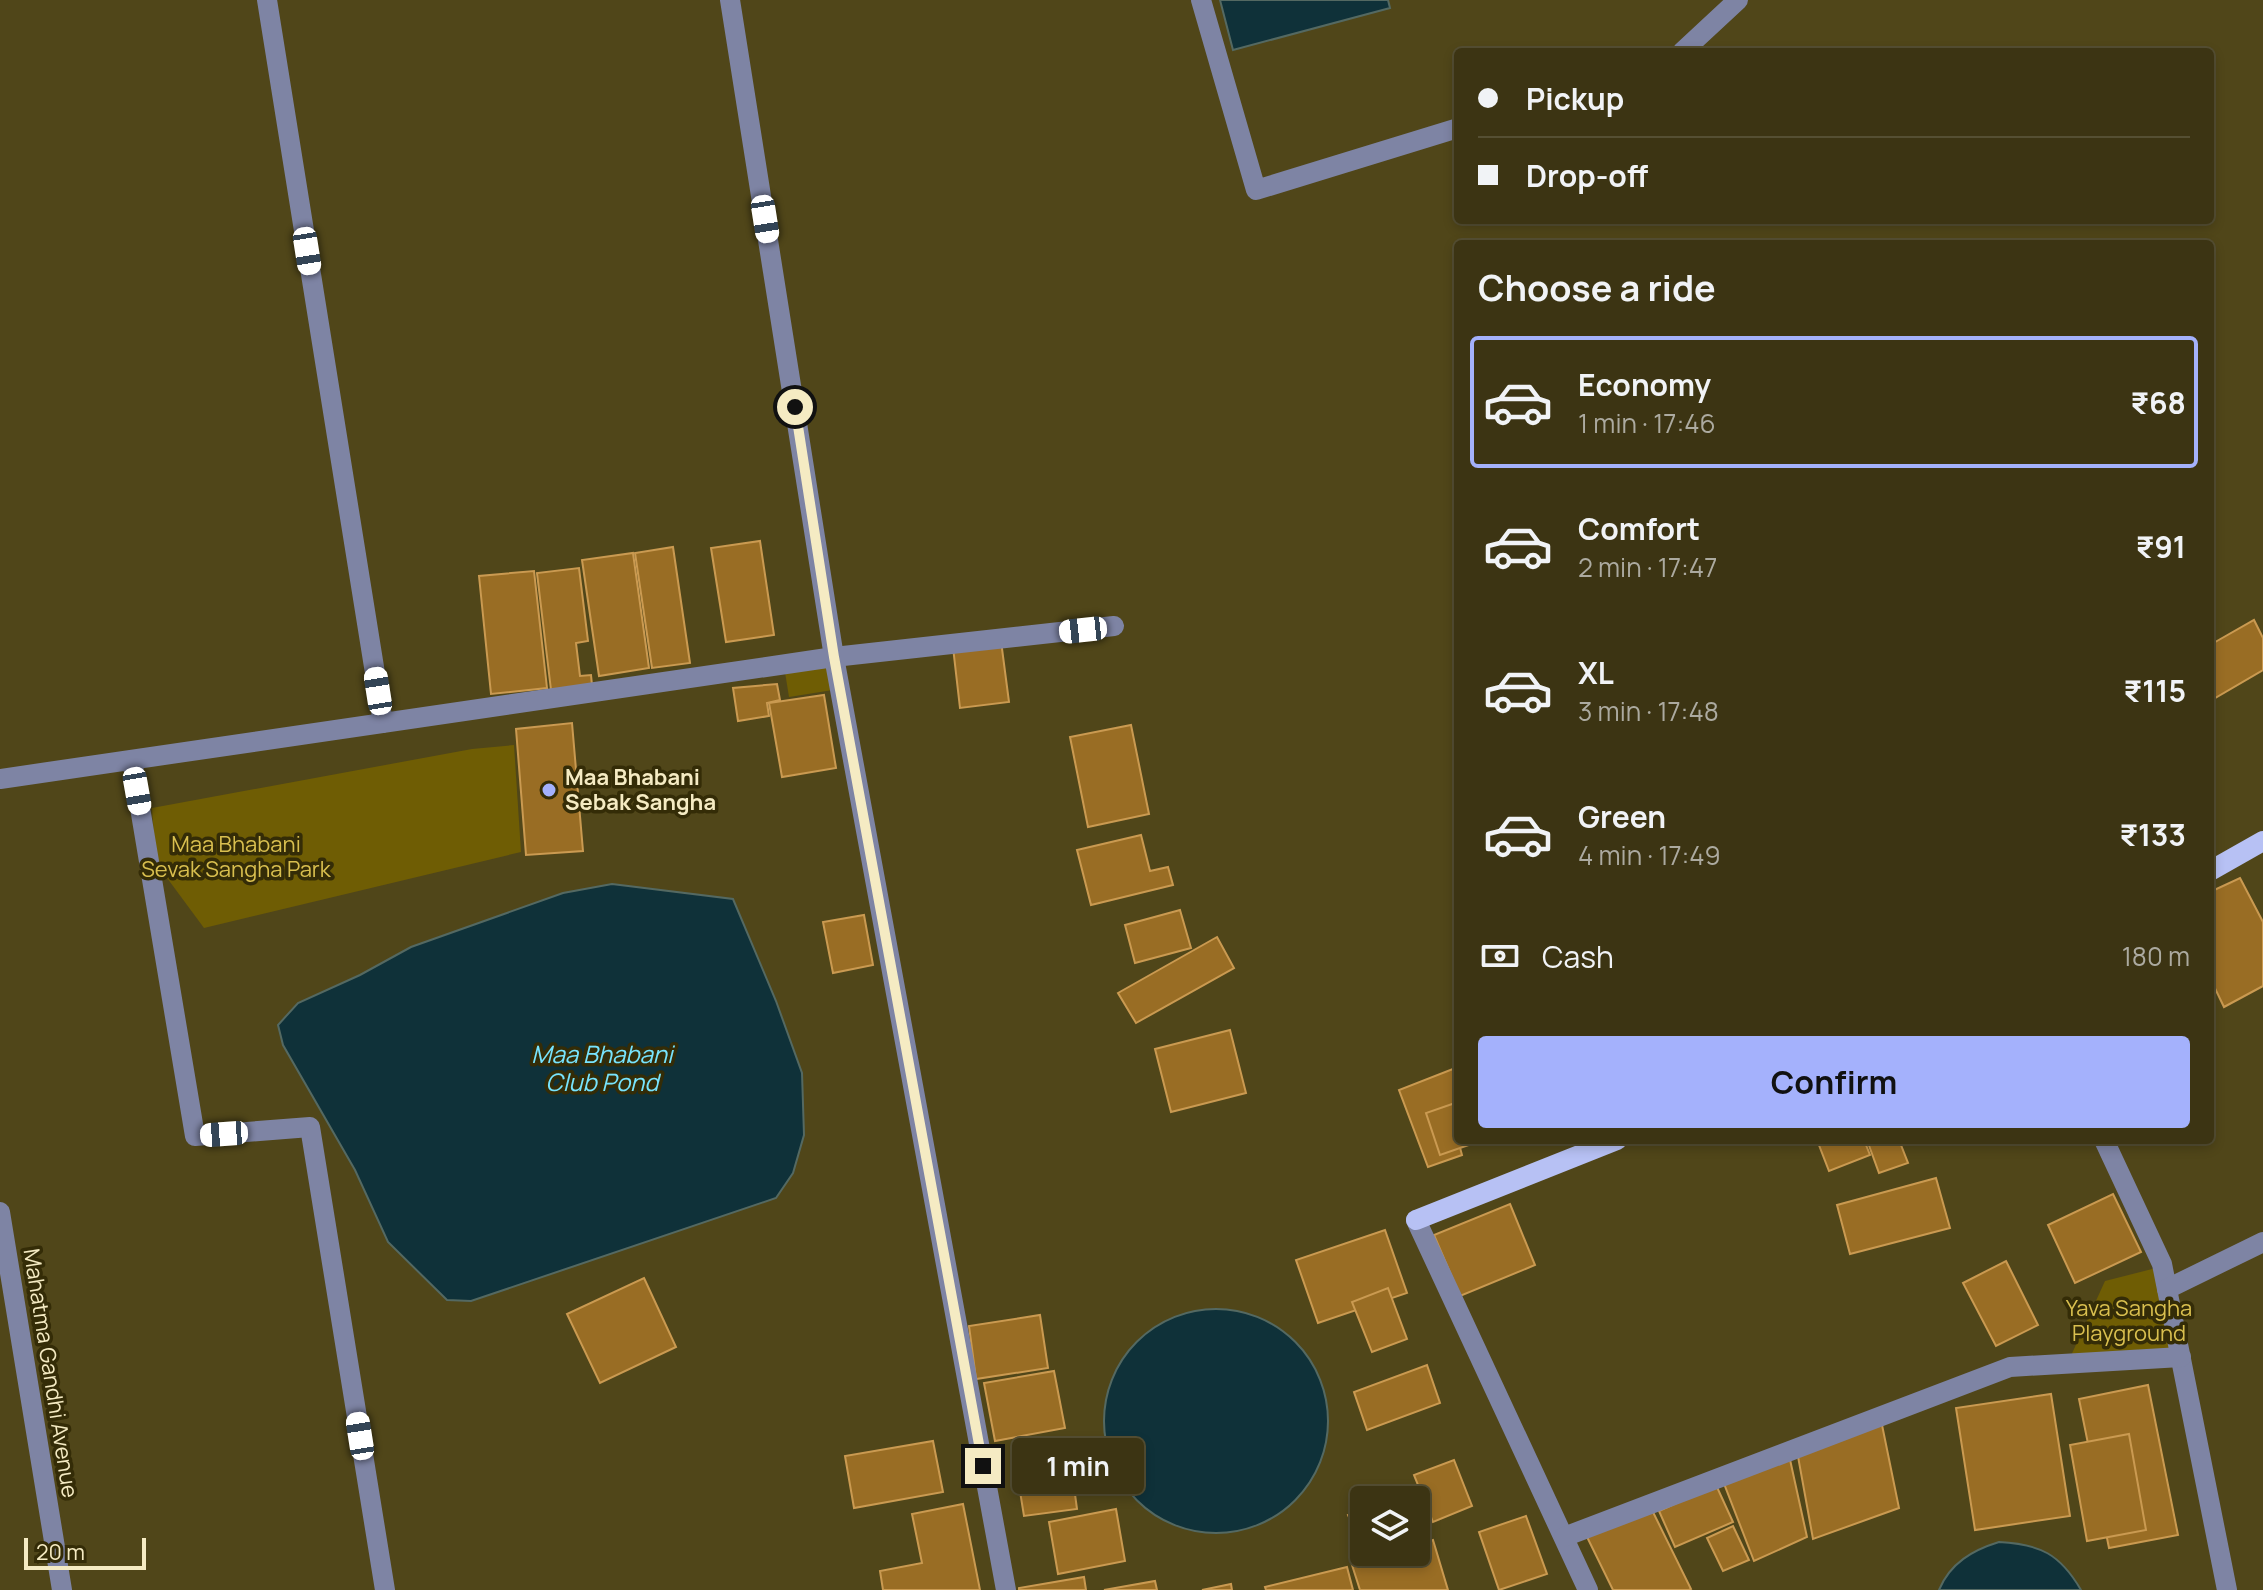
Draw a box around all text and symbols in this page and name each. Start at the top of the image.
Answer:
text: Pickup [1526,78,1624,119]
text: Drop-off [1526,155,1648,196]
car [749,193,781,245]
car [291,225,323,277]
text: Choose a ride [1478,263,1716,312]
text: Economy [1578,364,1711,405]
icon: car [1482,366,1554,438]
text: ₹68 [2130,382,2186,423]
route start [777,389,813,425]
text: 1 min · 17:46 [1578,405,1716,441]
text: Comfort [1578,508,1700,549]
icon: car [1482,510,1554,582]
text: ₹91 [2136,526,2186,567]
text: 2 min · 17:47 [1578,549,1717,585]
car [1058,616,1108,644]
text: XL [1578,652,1614,693]
icon: car [1482,654,1554,726]
car [362,665,394,717]
text: ₹115 [2124,670,2186,711]
text: 3 min · 17:48 [1578,693,1719,729]
place label: Maa Bhabani Sebak Sangha [565,762,716,817]
car [121,765,153,817]
marker: Maa Bhabani Sebak Sangha [540,781,558,799]
text: Green [1578,796,1666,837]
icon: car [1482,798,1554,870]
text: ₹133 [2119,814,2186,855]
park label: Maa Bhabani Sevak Sangha Park [141,829,332,884]
text: 4 min · 17:49 [1578,837,1721,873]
icon: cash [1478,934,1522,978]
text: Cash [1542,936,1614,977]
text: 180 m [2122,938,2190,974]
button: Confirm [1478,1036,2190,1128]
water label: Maa Bhabani Club Pond [531,1037,676,1098]
car [199,1120,249,1148]
street label: Mahatma Gandhi Avenue [16,1246,86,1500]
park label: Yava Sangha Playground [2066,1293,2192,1348]
car [344,1410,376,1462]
callout: 1 min [1011,1438,1143,1494]
route end [965,1448,1001,1484]
text: 1 min [1046,1448,1110,1484]
map controls [1350,1486,1430,1566]
button: layers [1350,1486,1430,1566]
scale bar [24,1534,146,1570]
text: 20 m [36,1537,85,1567]

